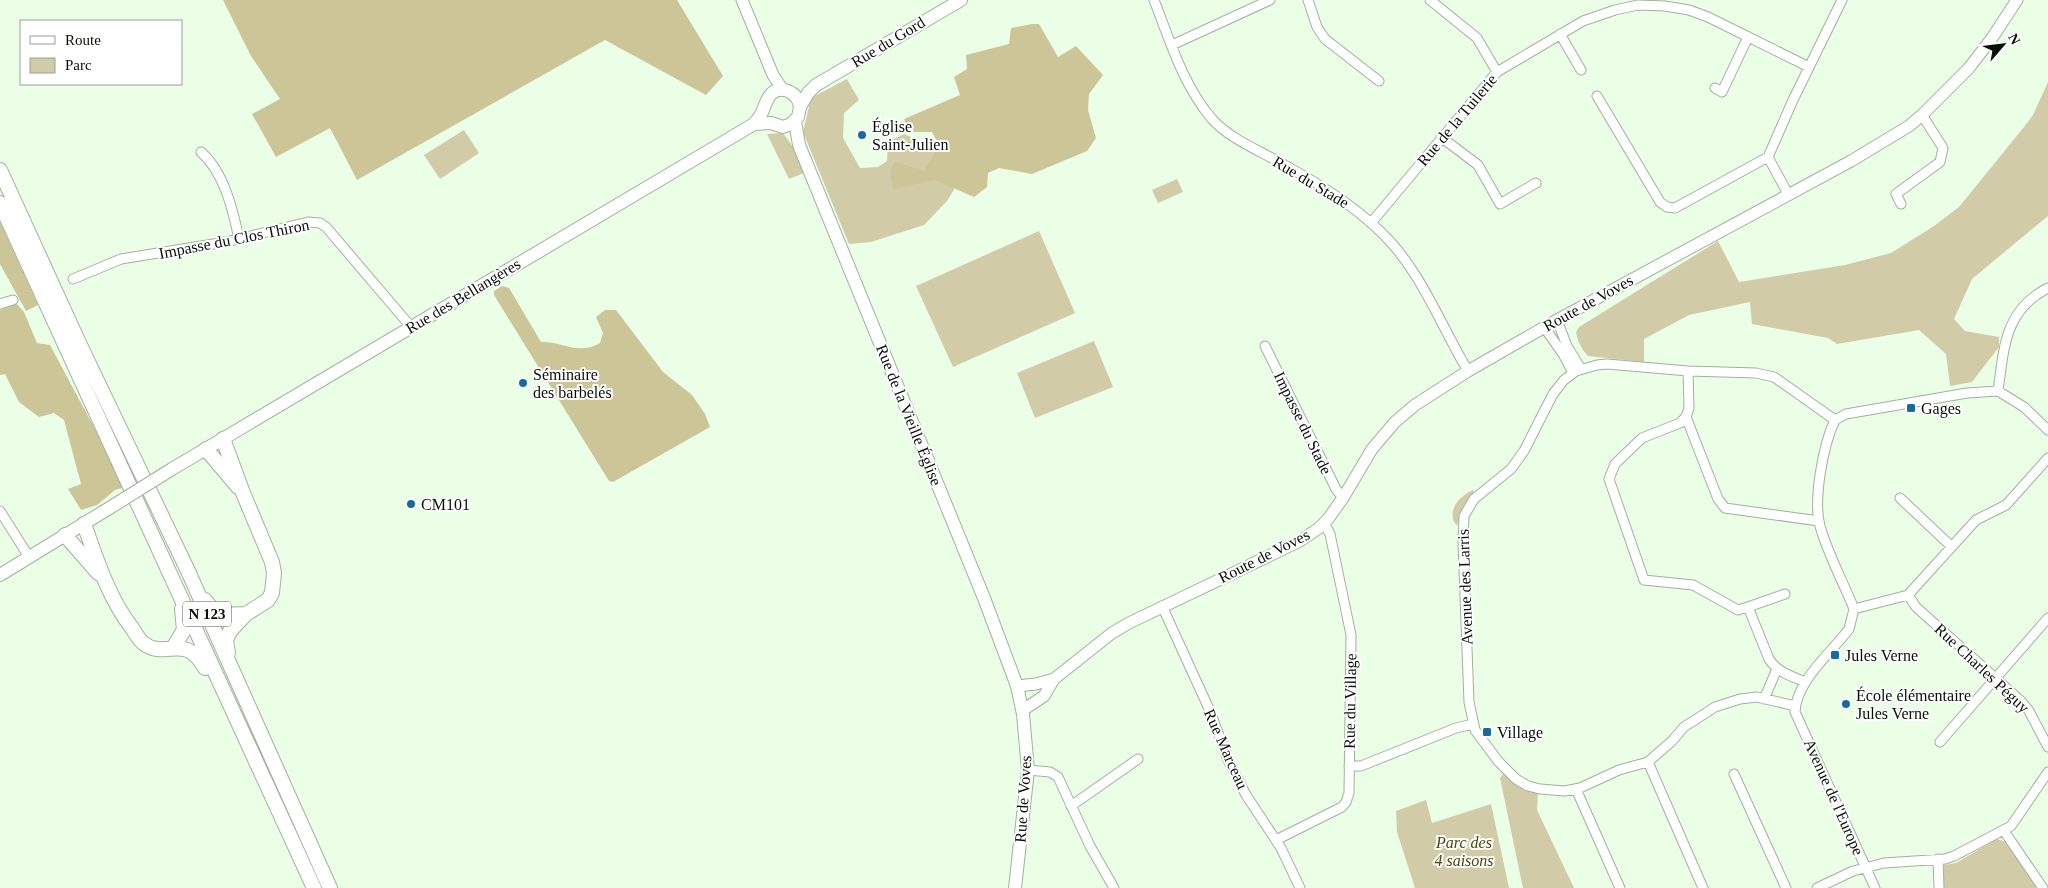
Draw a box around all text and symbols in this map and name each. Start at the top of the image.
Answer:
street label: Rue du Gord [848,13,928,71]
legend [20,20,182,85]
north arrow [1978,20,2028,70]
text: N [2005,31,2023,47]
text: Route [65,32,101,48]
text: Parc [65,57,92,73]
street label: Rue de la Tuilerie [1414,71,1500,169]
place label: Église Saint-Julien [872,117,948,153]
marker: Église Saint-Julien [856,129,868,141]
street label: Rue du Stade [1270,153,1352,211]
street label: Impasse du Clos Thiron [157,216,311,263]
street label: Rue des Bellangères [403,255,524,338]
street label: Route de Voves [1540,271,1636,335]
street label: Rue de la Vieille Église [872,342,946,488]
place label: Séminaire des barbelés [533,366,612,401]
street label: Impasse du Stade [1270,369,1335,477]
marker: Séminaire des barbelés [517,377,529,389]
place label: Gages [1921,400,1961,418]
marker: Gages [1905,402,1917,414]
place label: CM101 [421,496,470,513]
marker: CM101 [405,498,417,510]
street label: Route de Voves [1216,526,1312,586]
street label: Avenue des Larris [1454,529,1476,645]
road number: N 123 [183,602,231,626]
street label: Rue Charles Péguy [1931,620,2033,717]
place label: Jules Verne [1845,647,1918,664]
marker: Jules Verne [1829,649,1841,661]
street label: Rue du Village [1341,653,1360,749]
place label: École élémentaire Jules Verne [1856,686,1971,722]
marker: École élémentaire Jules Verne [1840,698,1852,710]
street label: Rue Marceau [1201,706,1251,792]
place label: Village [1497,724,1543,742]
marker: Village [1481,726,1493,738]
street label: Avenue de l'Europe [1800,736,1867,858]
street label: Rue de Voves [1011,755,1035,843]
park label: Parc des 4 saisons [1434,834,1494,869]

